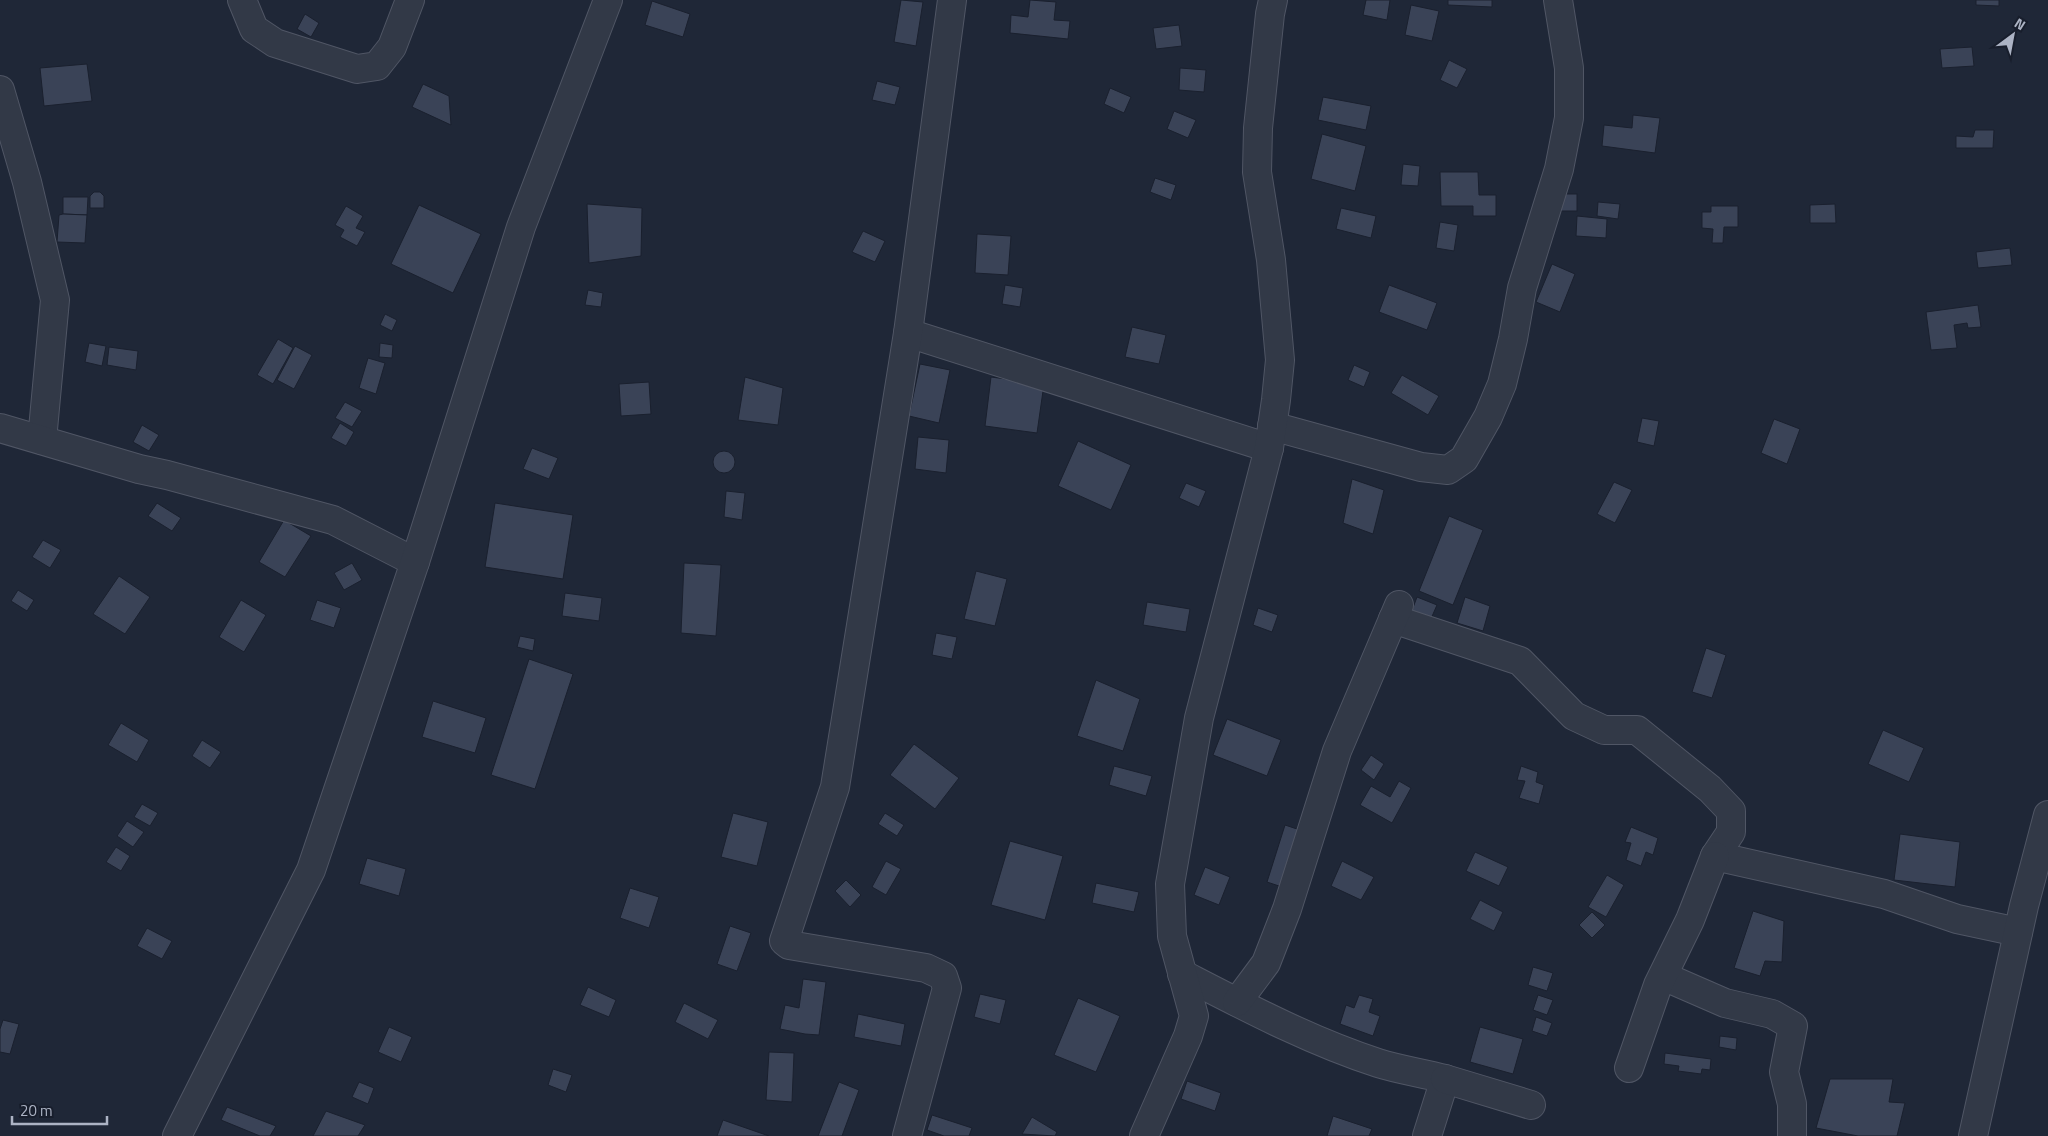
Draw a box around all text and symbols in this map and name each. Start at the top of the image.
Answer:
north arrow [1988,10,2038,60]
text: N [2010,12,2030,35]
scale bar [12,1094,108,1126]
text: 20 m [20,1099,53,1122]

